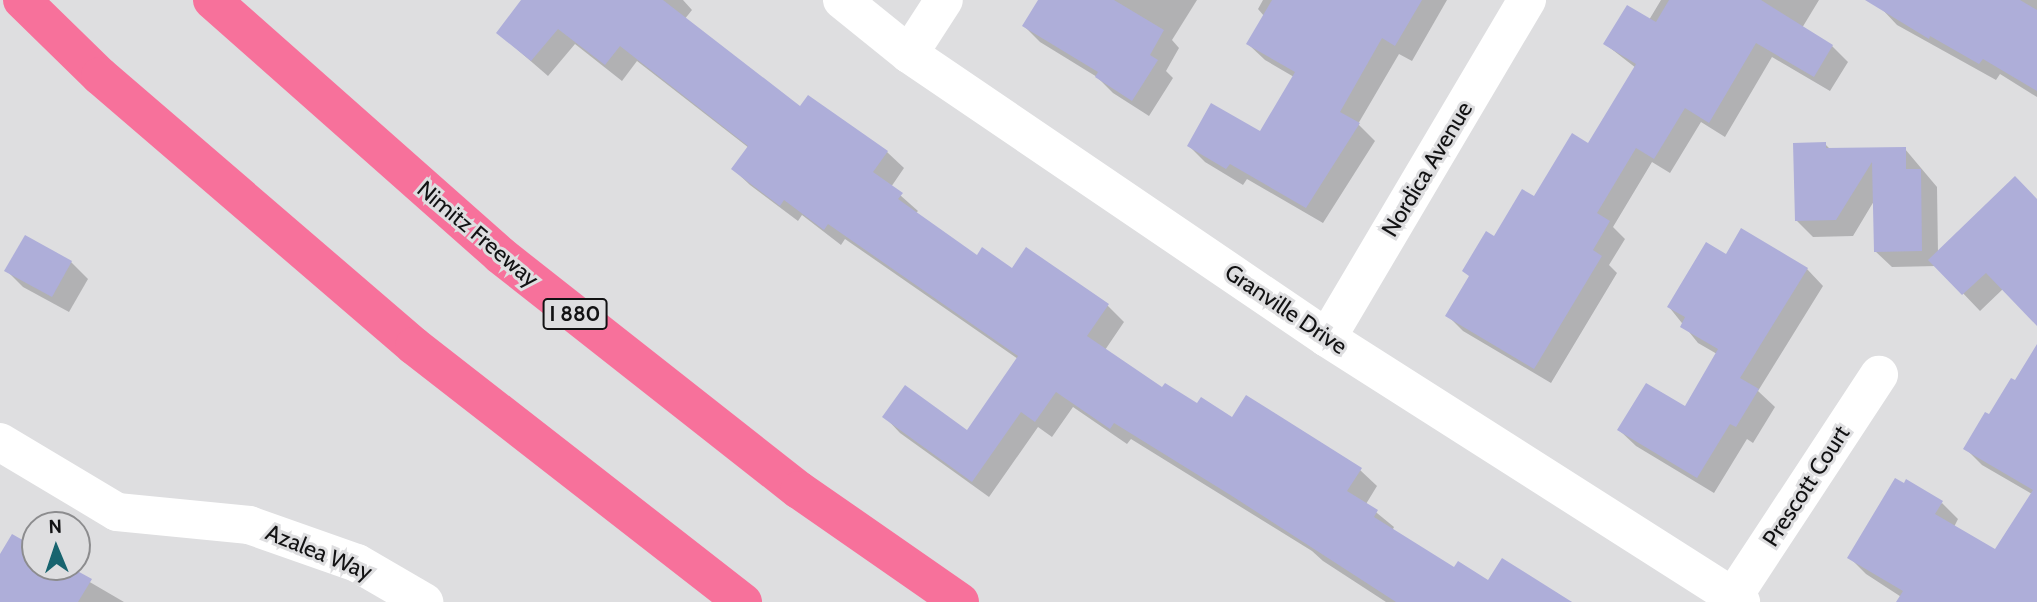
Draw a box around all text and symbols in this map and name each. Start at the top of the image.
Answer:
street label: Nordica Avenue [1376,96,1478,242]
street label: Nimitz Freeway [412,175,544,293]
street label: Granville Drive [1220,258,1352,360]
road number: I 880 [542,296,608,332]
street label: Prescott Court [1757,421,1855,551]
north arrow [21,511,91,581]
text: N [48,515,62,538]
street label: Azalea Way [262,518,376,586]

